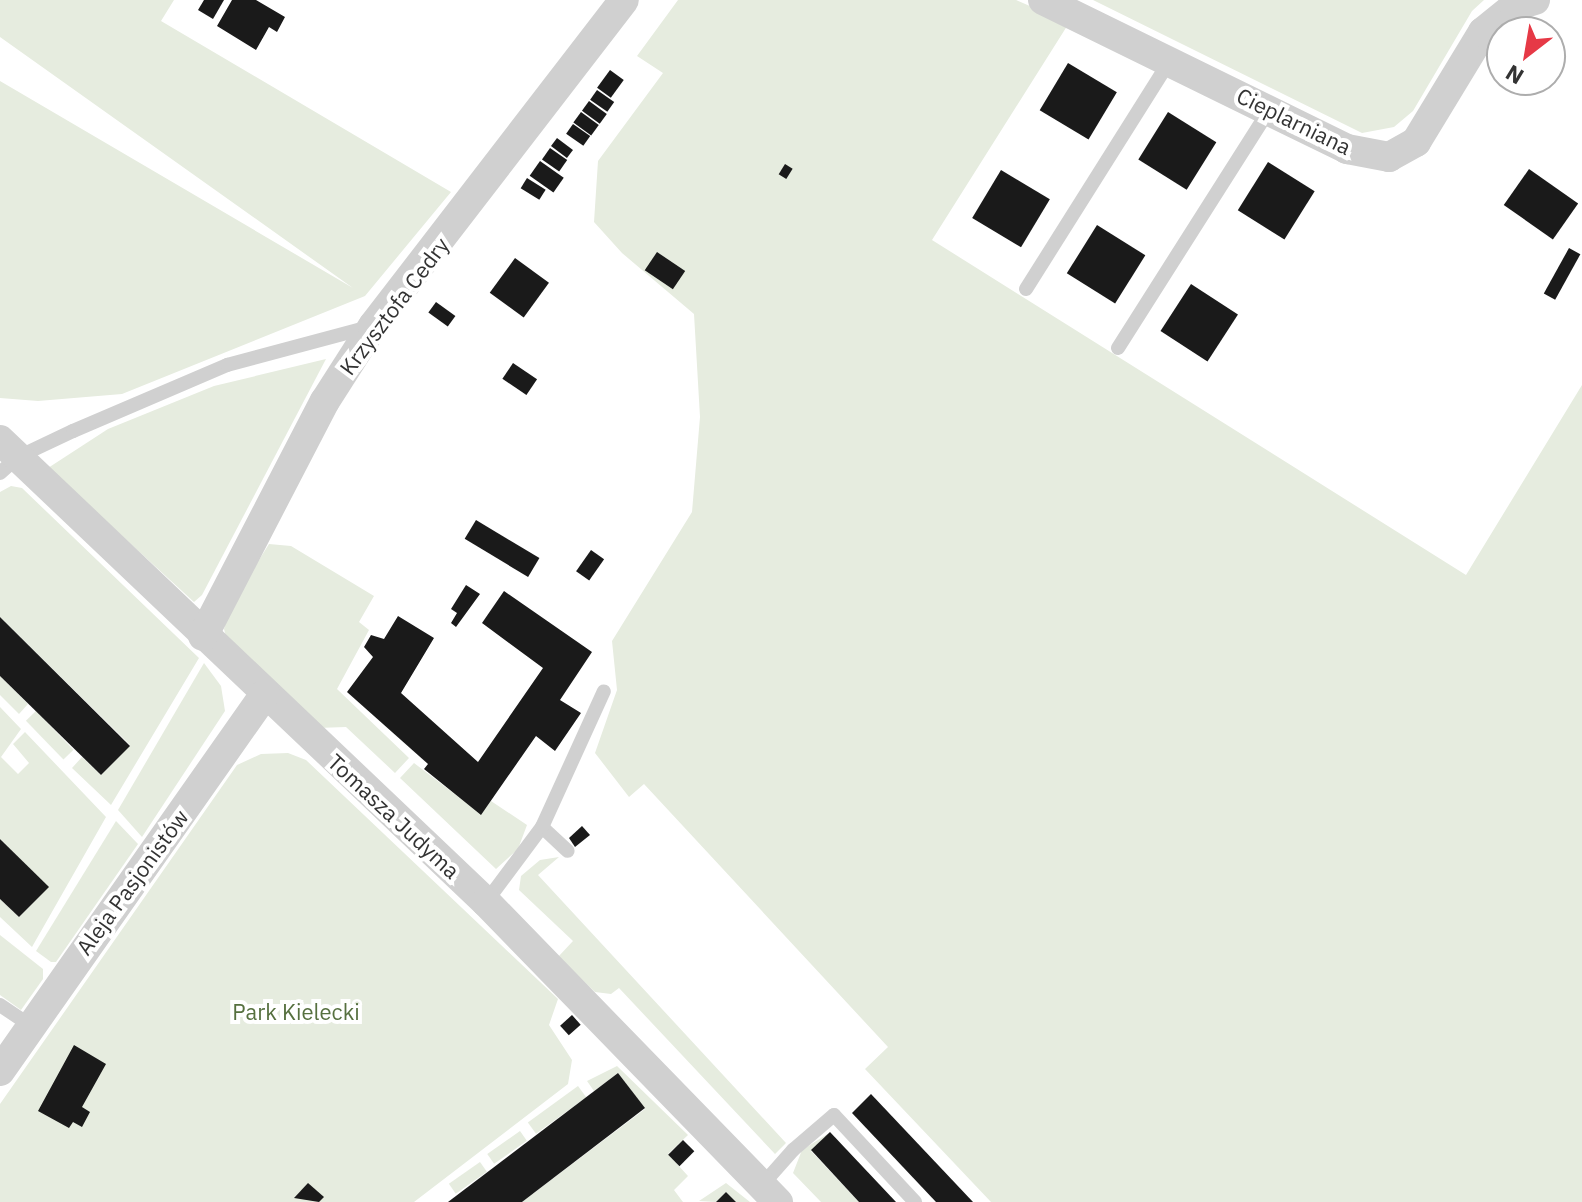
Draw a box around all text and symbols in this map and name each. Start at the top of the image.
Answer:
north arrow [1486,16,1566,96]
text: N [1500,59,1529,92]
street label: Cieplarniana [1233,82,1355,160]
street label: Krzysztofa Cedry [334,232,454,380]
street label: Tomasza Judyma [323,748,465,884]
street label: Aleja Pasjonistów [70,804,194,960]
park label: Park Kielecki [232,999,360,1025]

